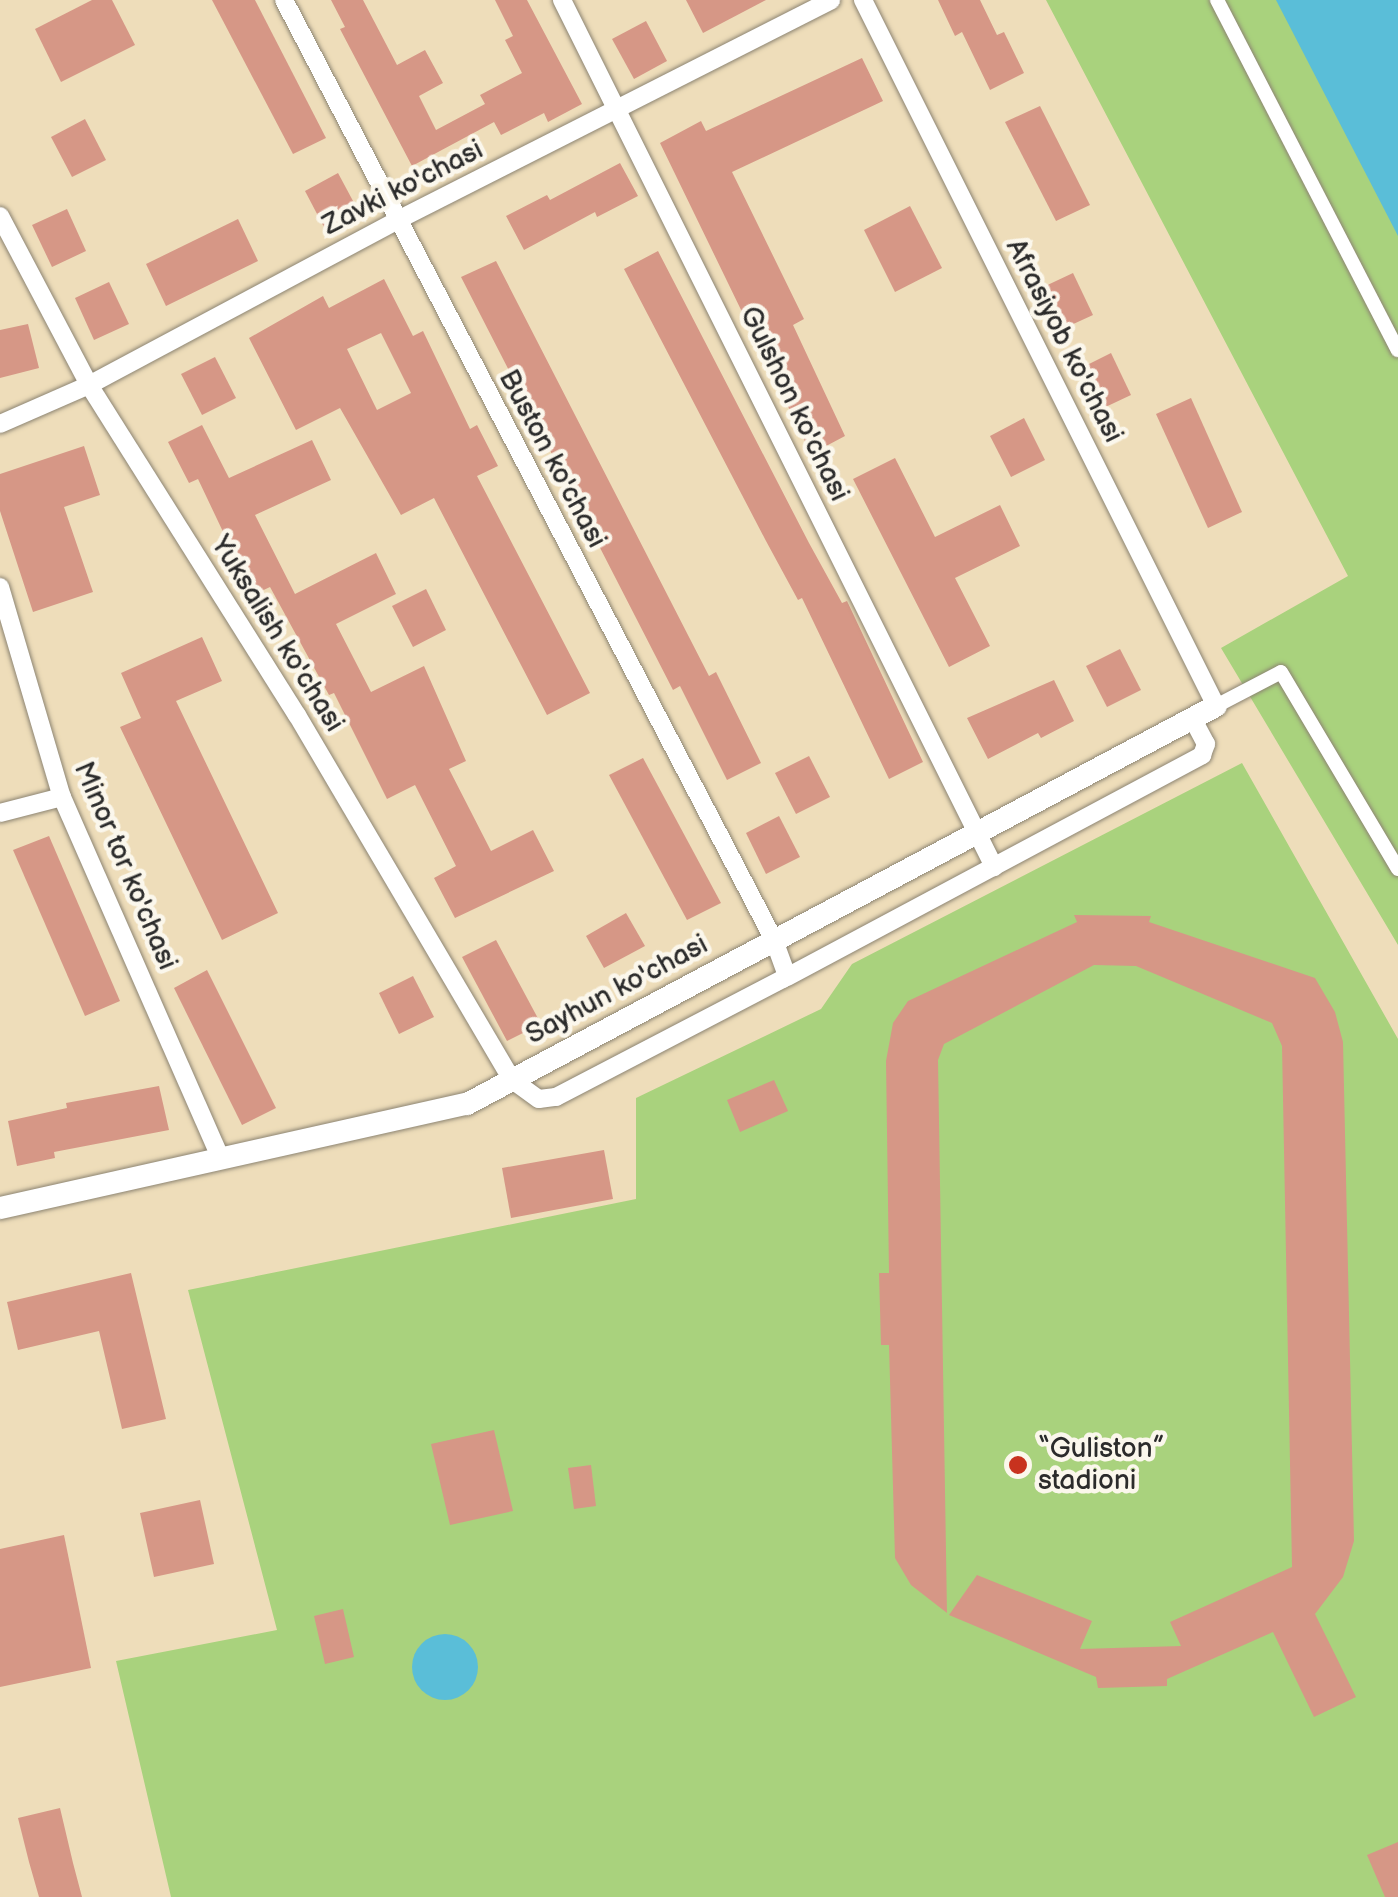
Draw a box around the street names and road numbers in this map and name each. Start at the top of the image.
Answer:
street label: Zavki ko'chasi [317,133,489,243]
street label: Afrasiyob ko'chasi [998,234,1130,448]
street label: Gulshon ko'chasi [732,301,856,507]
street label: Buston ko'chasi [491,364,613,554]
street label: Yuksalish ko'chasi [203,530,351,738]
street label: Minor tor ko'chasi [66,757,184,975]
street label: Sayhun ko'chasi [520,928,714,1052]

